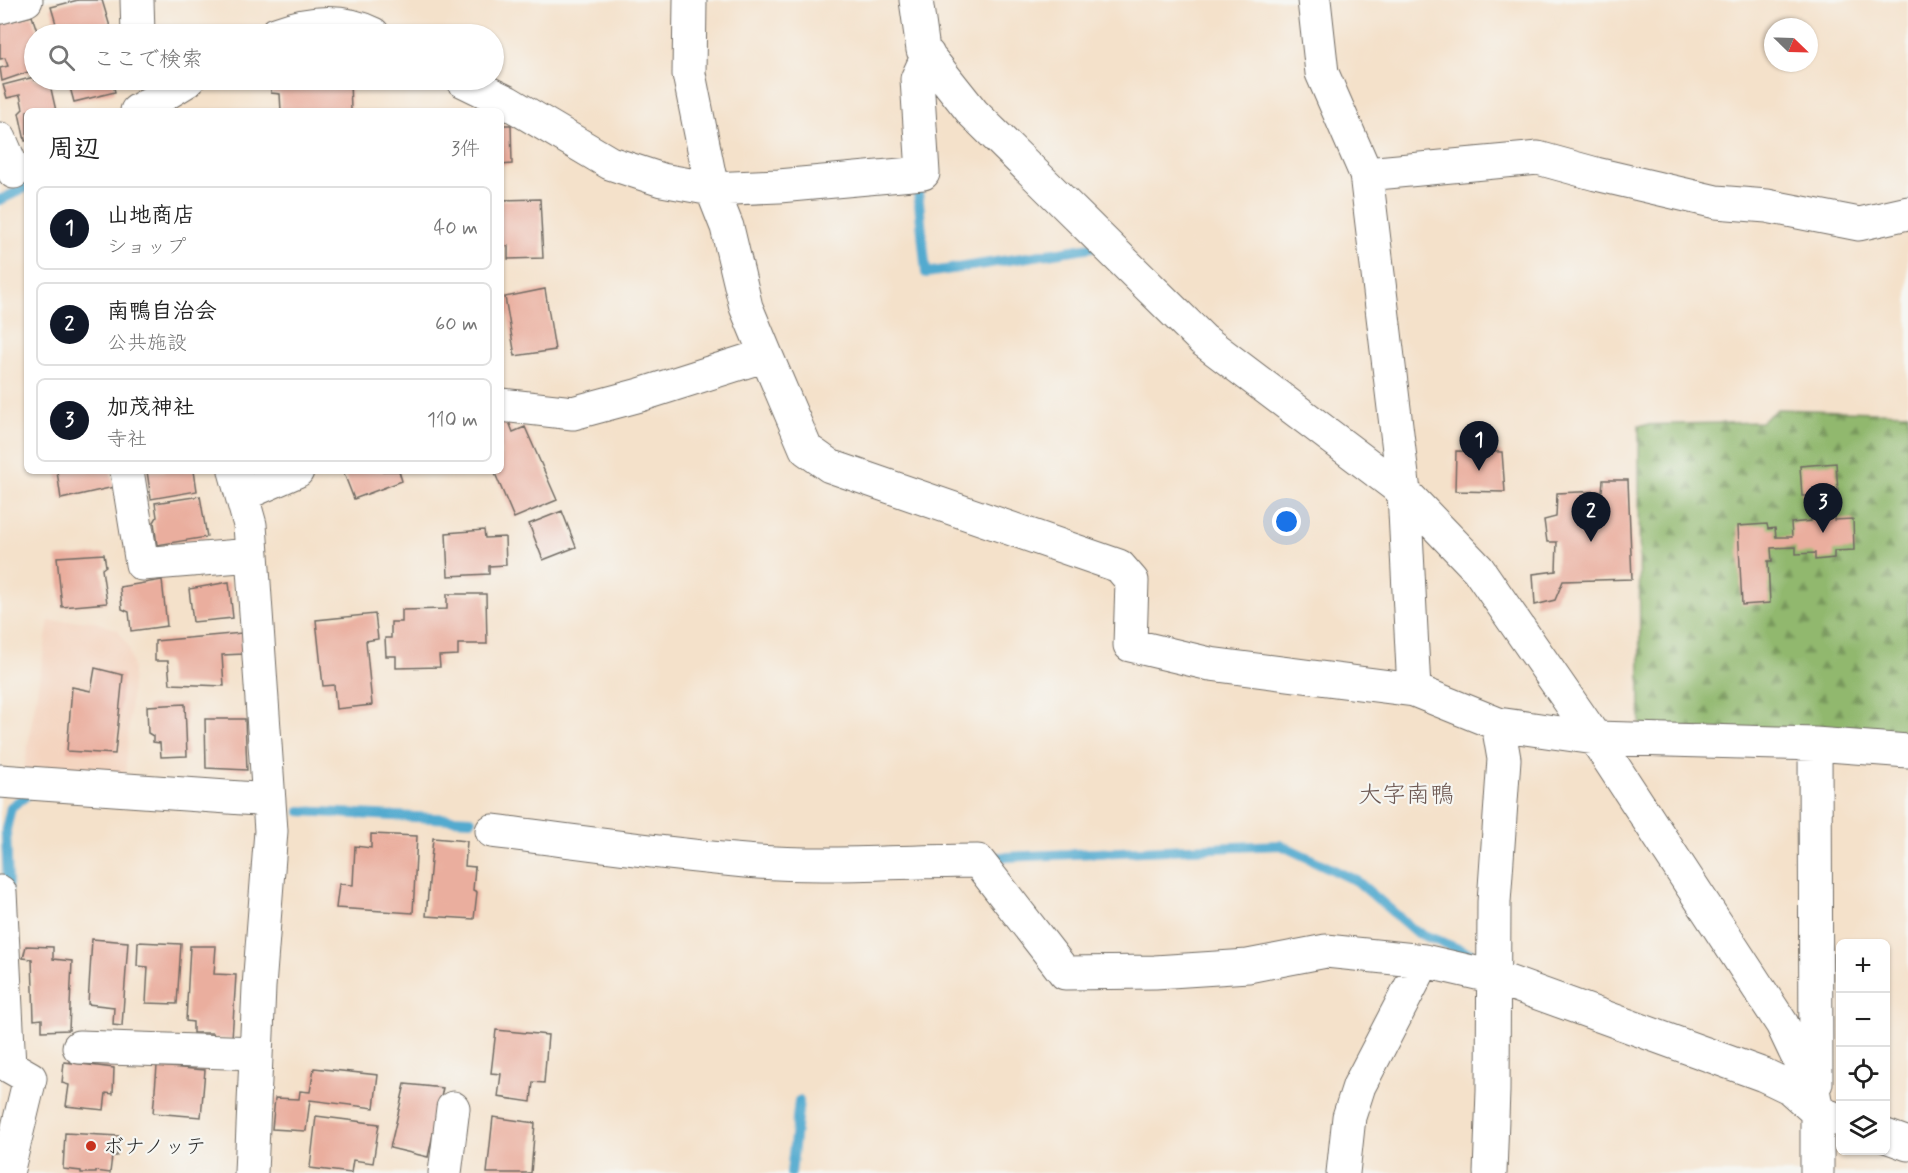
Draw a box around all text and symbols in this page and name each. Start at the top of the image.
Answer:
north arrow [1764,18,1818,72]
search box [24,24,504,90]
icon: search [45,41,78,74]
text: ここで検索 [93,46,203,74]
text: 周辺 [48,133,100,167]
text: 3件 [451,136,480,163]
text: 山地商店 [107,202,195,230]
text: 1 [65,215,74,242]
text: 40 m [434,215,478,242]
text: ショップ [107,234,186,261]
text: 南鴨自治会 [107,298,217,326]
text: 2 [65,311,74,338]
text: 60 m [435,311,478,338]
text: 公共施設 [107,330,187,357]
text: 加茂神社 [107,394,195,422]
text: 3 [65,407,74,434]
text: 110 m [427,407,478,434]
pin: 1 [1460,422,1498,471]
text: 寺社 [107,426,147,453]
pin: 3 [1804,484,1842,533]
pin: 2 [1572,492,1610,542]
your location [1272,507,1301,536]
district label: 大字南鴨 [1358,780,1454,811]
map controls [1836,939,1890,1155]
button: + [1836,939,1890,993]
button: − [1836,993,1890,1047]
button: locate [1836,1047,1890,1101]
button: layers [1836,1101,1890,1155]
place label: ボナノッテ [103,1133,206,1161]
marker: ボナノッテ [84,1139,98,1153]

